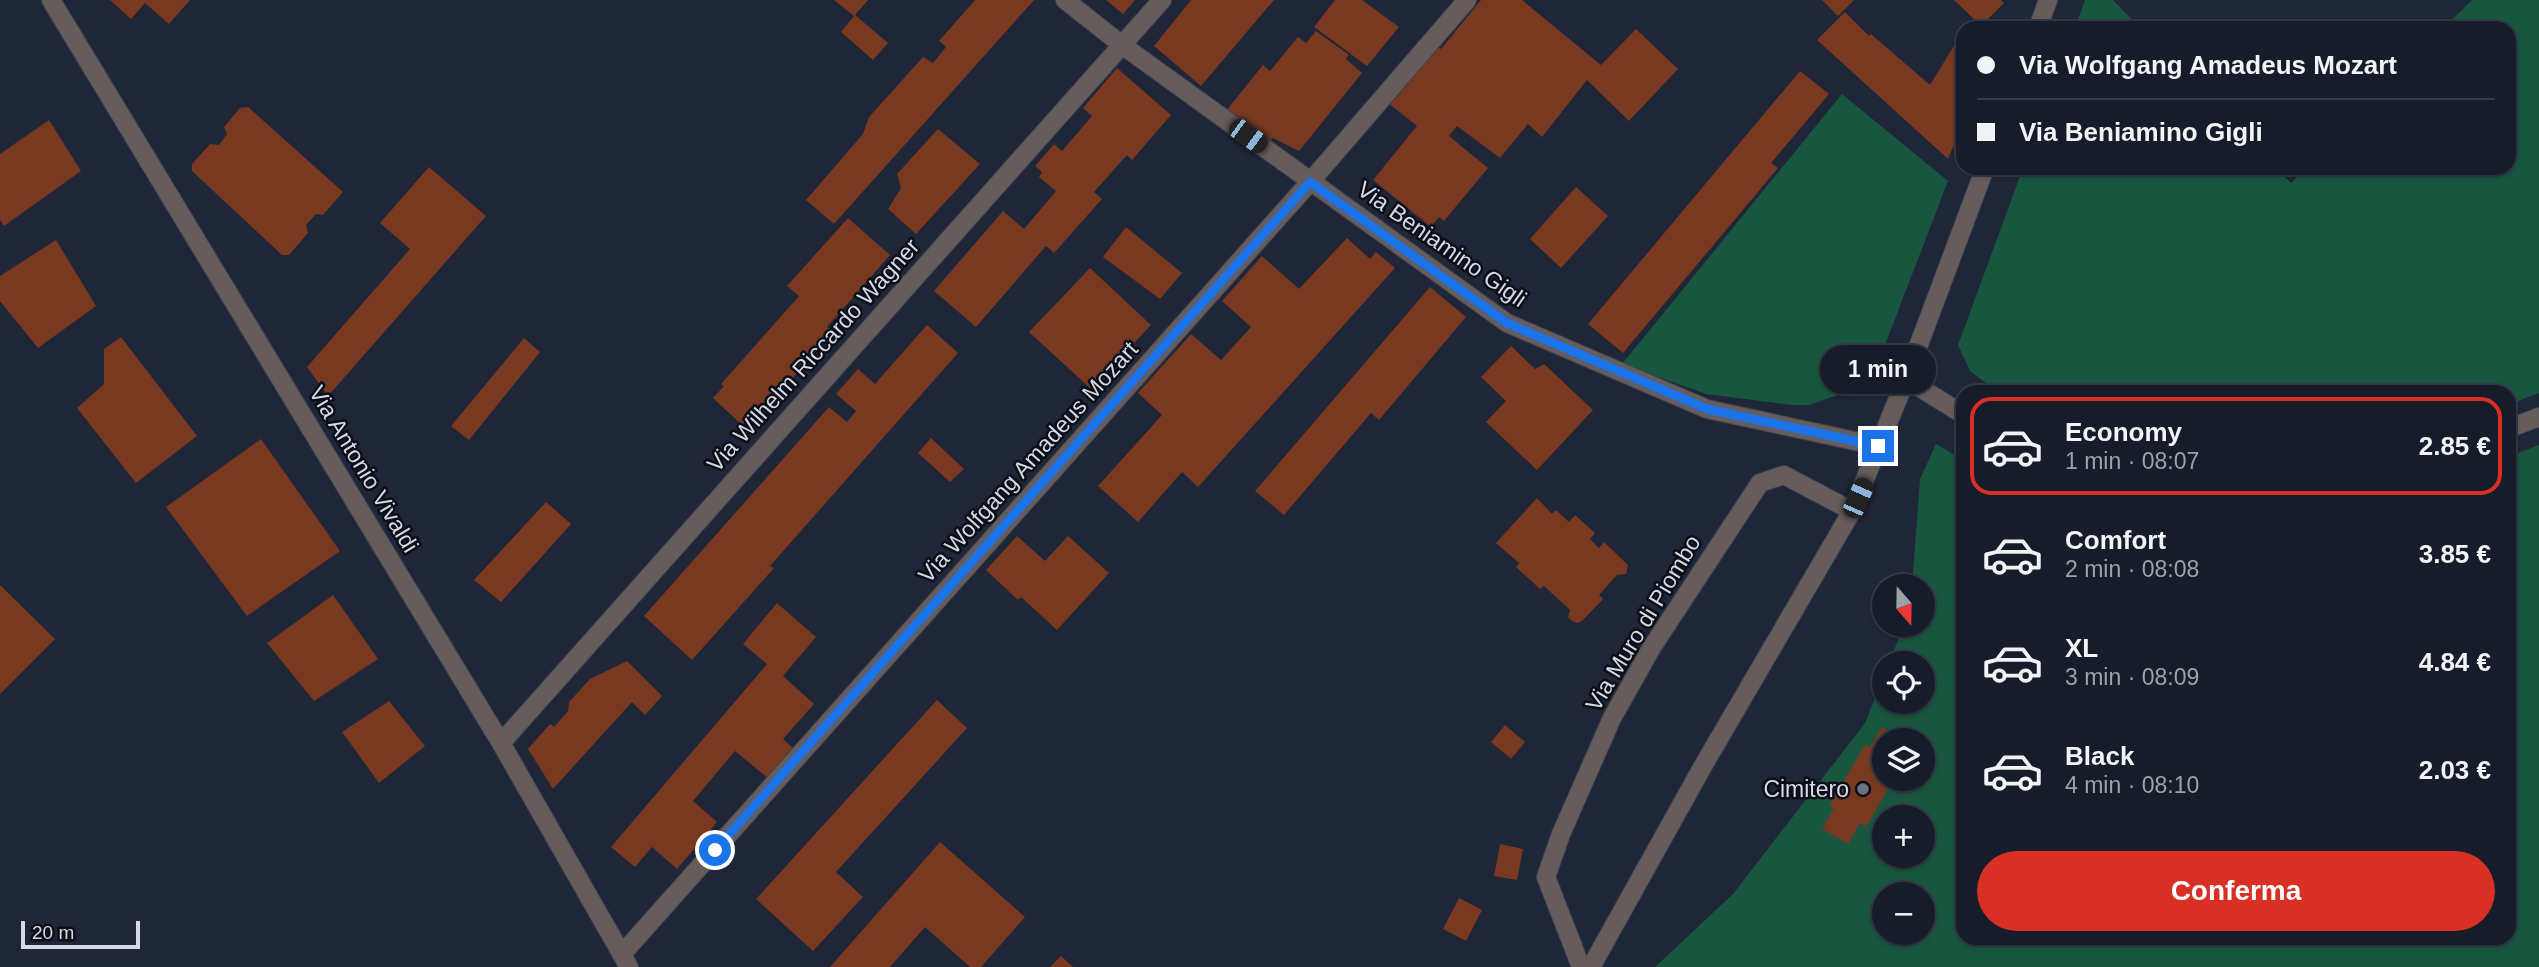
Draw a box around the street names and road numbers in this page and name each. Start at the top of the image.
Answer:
street label: Via Beniamino Gigli [1353,176,1531,312]
street label: Via Wilhelm Riccardo Wagner [702,233,925,477]
street label: Via Wolfgang Amadeus Mozart [913,336,1143,588]
street label: Via Antonio Vivaldi [304,381,424,557]
street label: Via Muro di Piombo [1580,530,1706,716]

